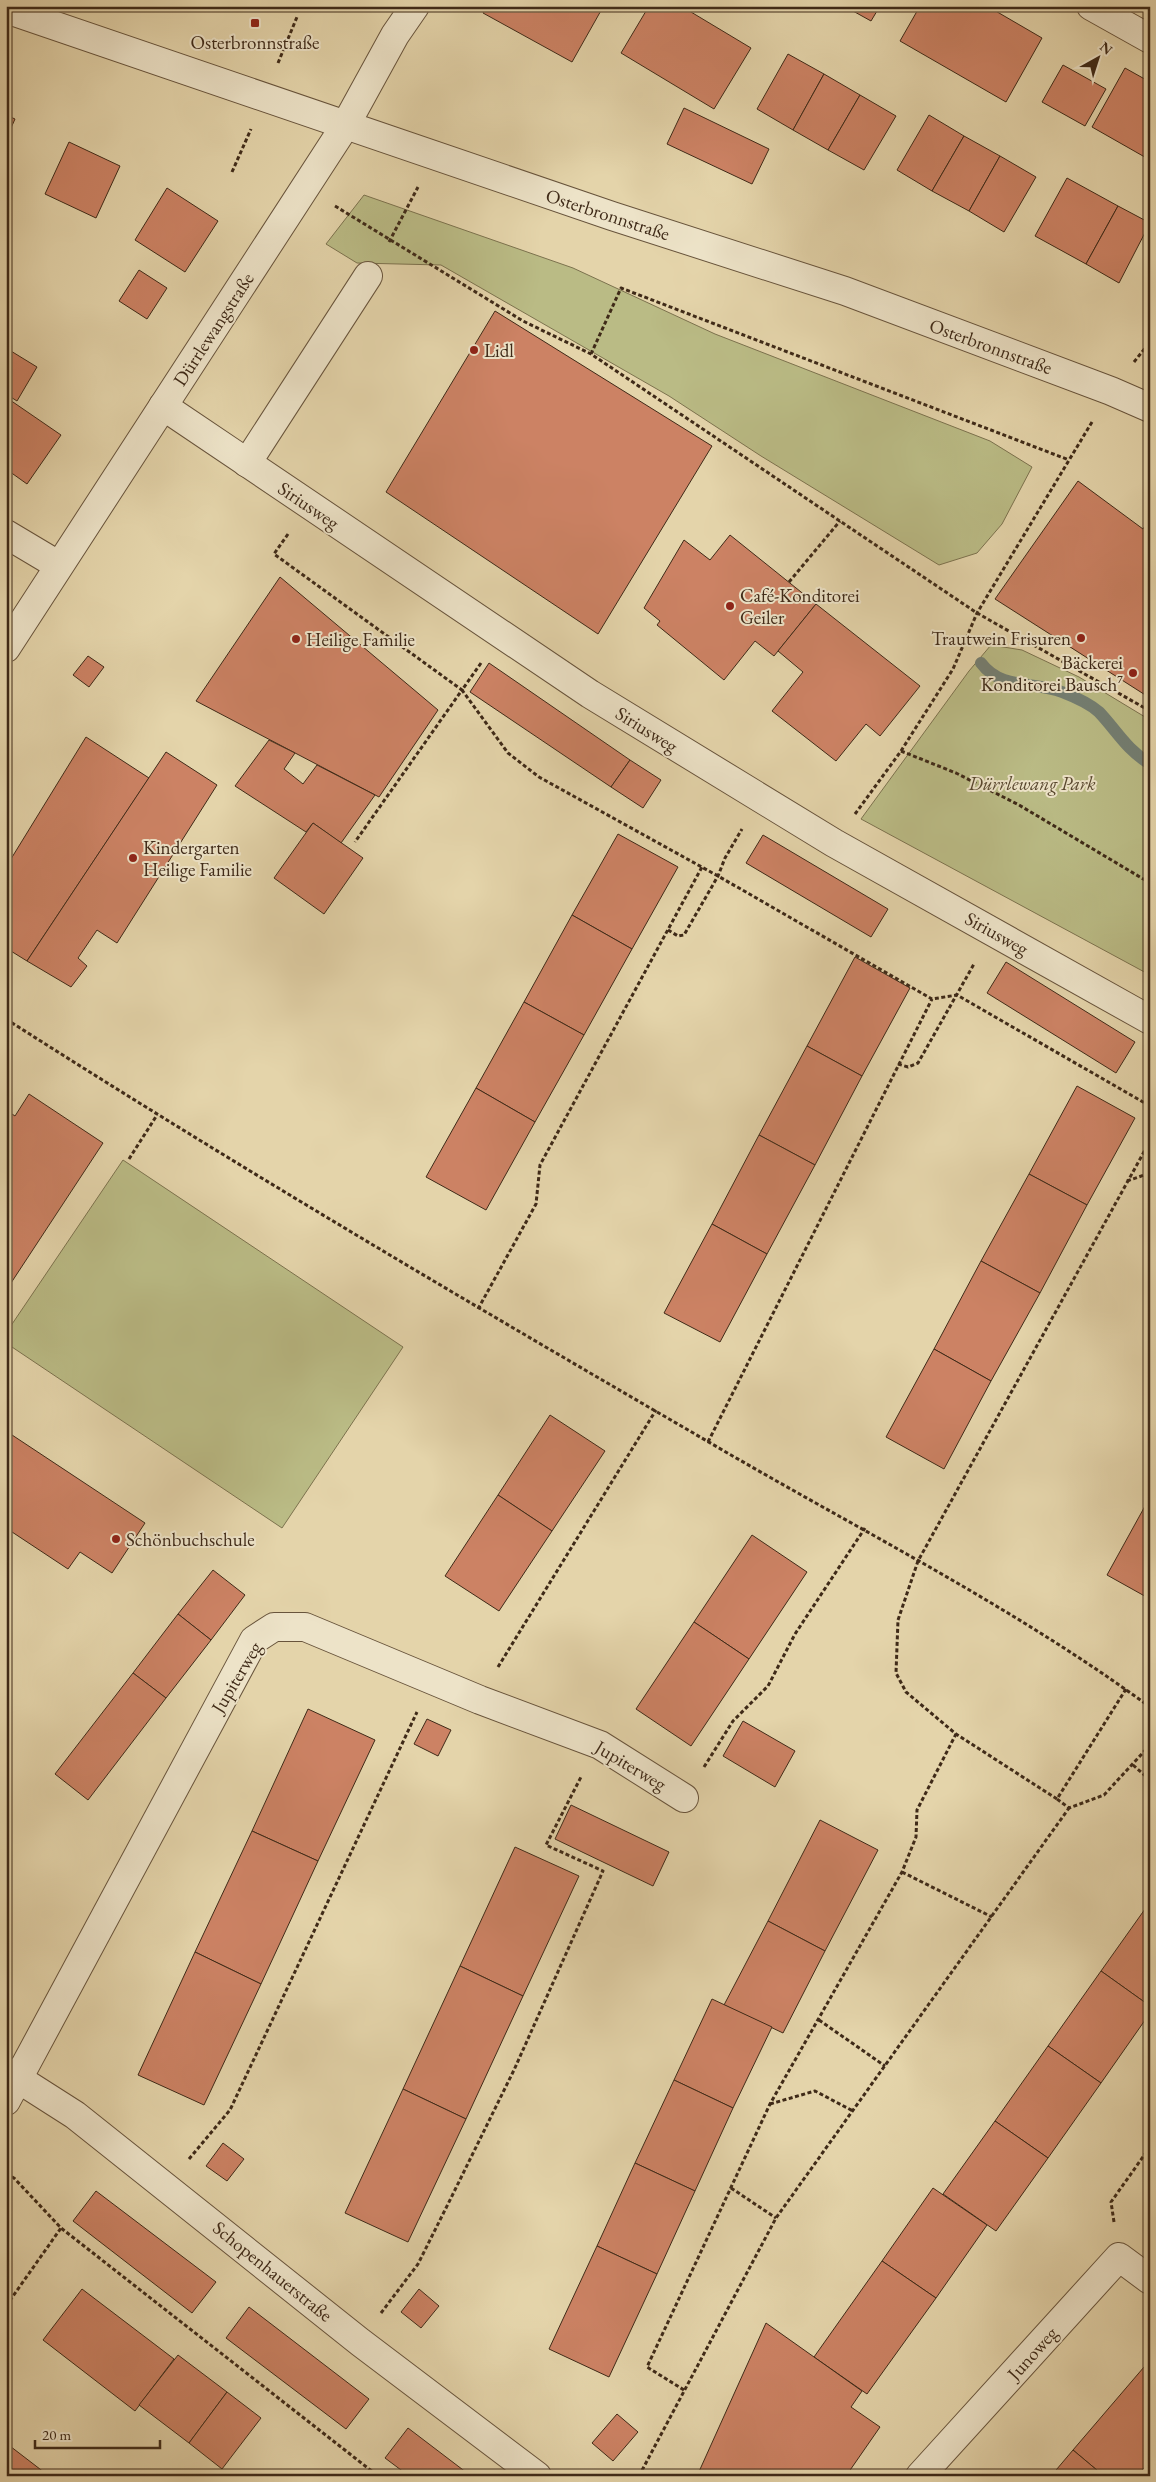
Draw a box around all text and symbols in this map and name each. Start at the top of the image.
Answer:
marker: Osterbronnstraße [249,17,261,29]
place label: Osterbronnstraße [191,30,319,55]
north arrow [1074,32,1124,82]
text: N [1096,37,1117,59]
street label: Osterbronnstraße [543,183,673,246]
street label: Dürrlewangstraße [167,268,259,391]
street label: Osterbronnstraße [926,313,1056,380]
place label: Lidl [484,338,514,363]
marker: Lidl [468,344,480,356]
street label: Siriusweg [273,476,345,535]
place label: Café-Konditorei Geiler [740,583,860,630]
marker: Café-Konditorei Geiler [724,600,736,612]
place label: Trautwein Frisuren [931,626,1071,651]
place label: Heilige Familie [306,627,415,652]
marker: Trautwein Frisuren [1075,632,1087,644]
marker: Heilige Familie [290,633,302,645]
place label: Bäckerei Konditorei Bausch⁷ [981,650,1123,697]
marker: Bäckerei Konditorei Bausch⁷ [1127,667,1139,679]
street label: Siriusweg [611,701,683,759]
park label: Dürrlewang Park [967,771,1096,796]
place label: Kindergarten Heilige Familie [143,835,252,882]
marker: Kindergarten Heilige Familie [127,852,139,864]
street label: Siriusweg [961,906,1034,961]
place label: Schönbuchschule [126,1527,255,1552]
marker: Schönbuchschule [110,1533,122,1545]
street label: Jupiterweg [204,1636,268,1719]
street label: Jupiterweg [589,1733,672,1797]
street label: Schopenhauerstraße [208,2215,338,2327]
street label: Junoweg [1000,2321,1064,2387]
scale bar [35,2417,160,2449]
text: 20 m [42,2425,71,2444]

